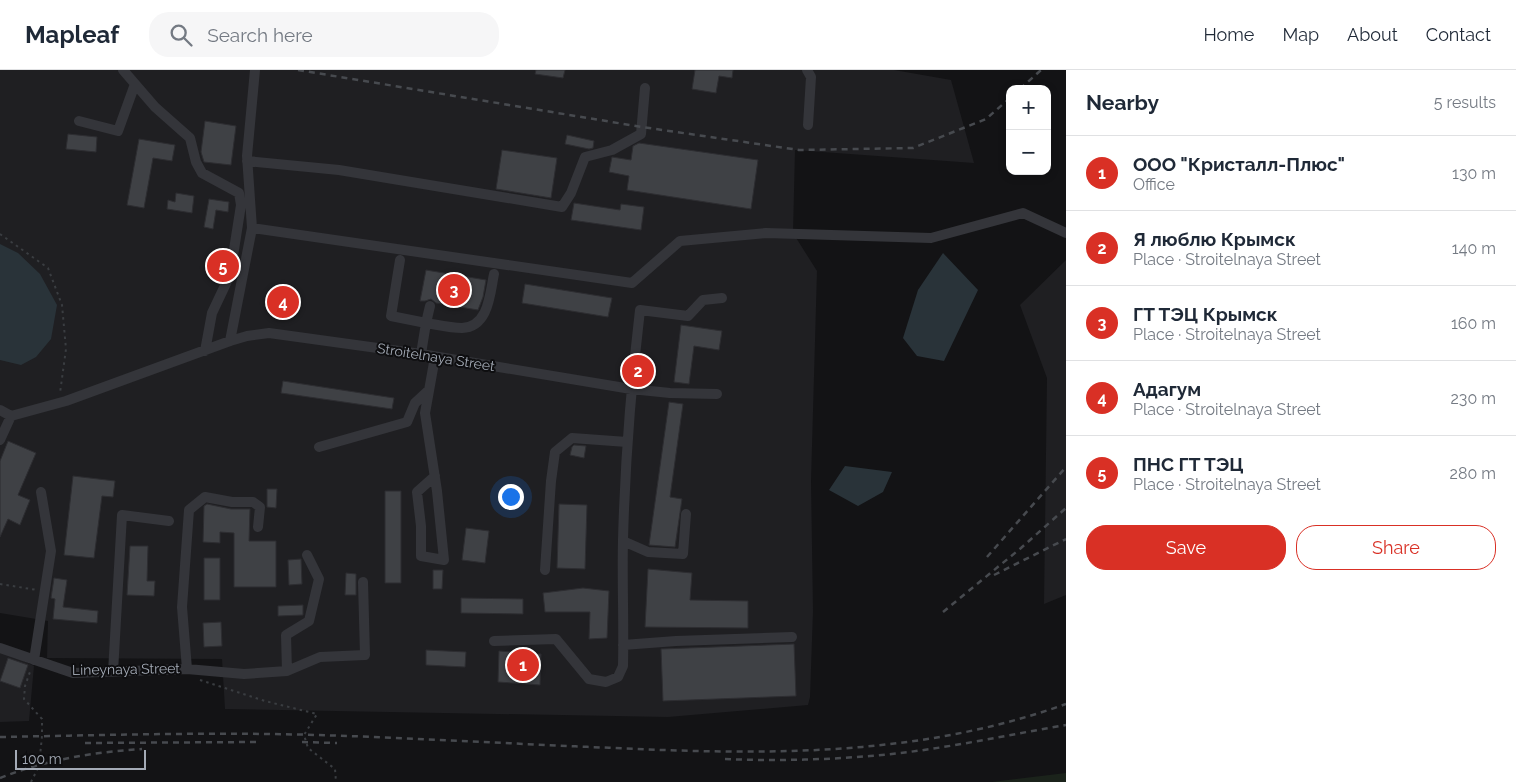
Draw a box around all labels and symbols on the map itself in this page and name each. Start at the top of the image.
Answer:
pin: 5 [207,247,239,285]
pin: 3 [438,271,470,309]
pin: 4 [267,283,299,321]
street label: Stroitelnaya Street [376,340,496,374]
pin: 2 [622,352,654,390]
your location [498,484,524,510]
pin: 1 [507,646,539,684]
street label: Lineynaya Street [72,660,180,678]
scale bar [15,747,146,770]

